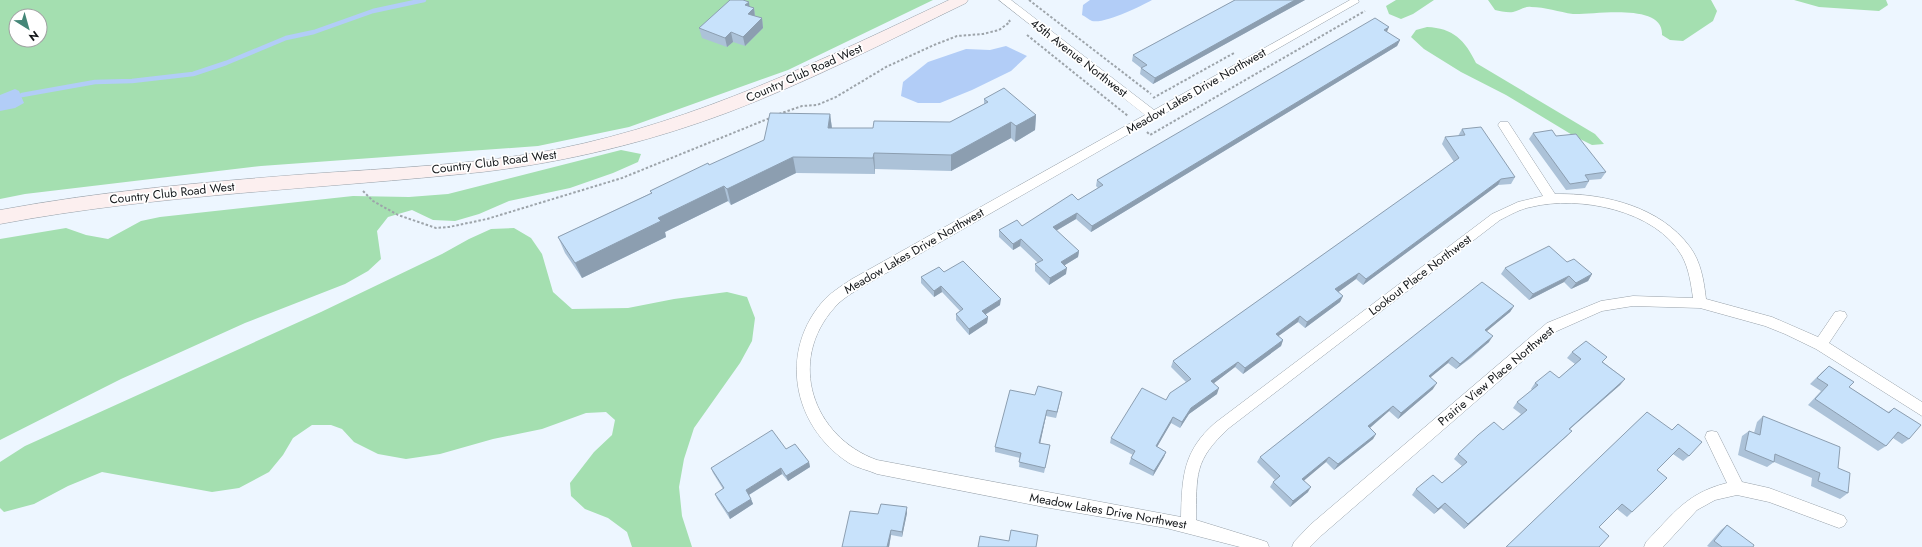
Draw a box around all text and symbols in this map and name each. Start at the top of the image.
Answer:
north arrow [8,8,48,48]
street label: 45th Avenue Northwest [1027,14,1131,102]
text: N [26,27,42,45]
street label: Country Club Road West [743,39,865,107]
street label: Meadow Lakes Drive Northwest [1123,43,1269,138]
street label: Country Club Road West [431,145,558,179]
street label: Country Club Road West [109,177,236,209]
street label: Meadow Lakes Drive Northwest [841,203,987,298]
street label: Lookout Place Northwest [1365,230,1475,320]
street label: Prairie View Place Northwest [1434,322,1558,430]
street label: Meadow Lakes Drive Northwest [1028,488,1188,534]

